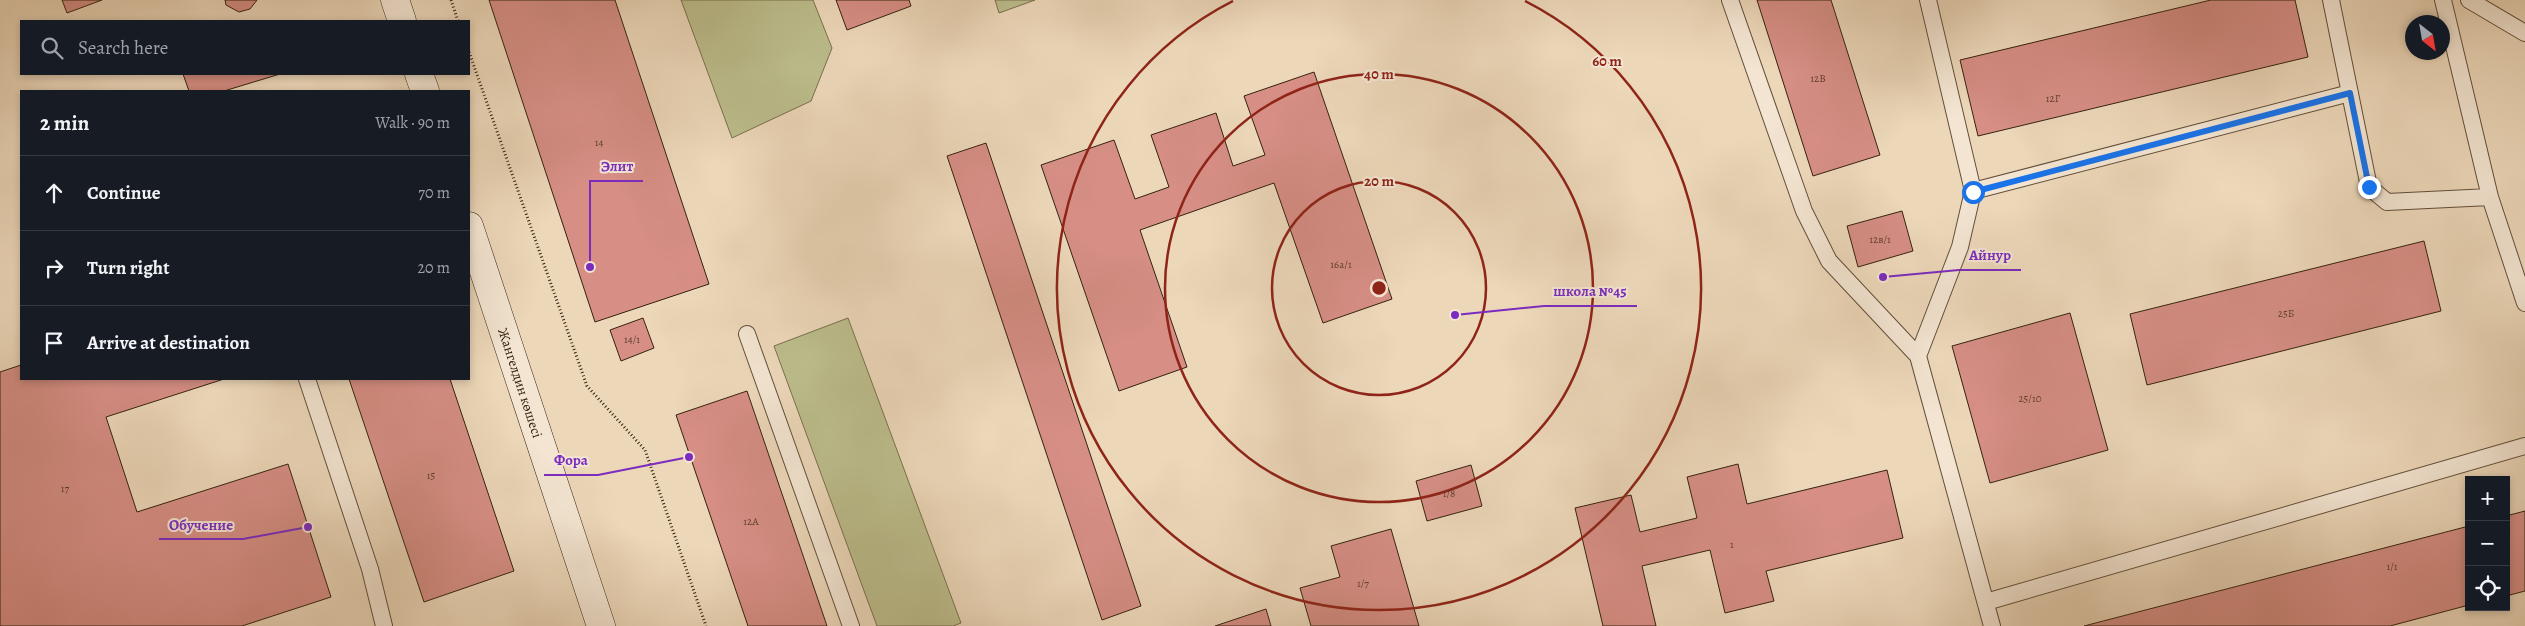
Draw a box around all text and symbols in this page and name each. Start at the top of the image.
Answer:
north arrow [2405,15,2450,60]
search box [20,20,470,75]
icon: search [38,34,66,62]
text: Search here [78,35,168,61]
text: 60 m [1592,51,1622,71]
text: 40 m [1364,64,1394,84]
house number: 12В [1810,71,1826,86]
house number: 12Г [2046,91,2061,106]
text: 2 min [40,109,89,137]
text: Walk · 90 m [375,112,450,134]
house number: 14 [595,135,603,150]
callout: Элит [590,151,643,181]
text: Элит [601,156,633,176]
text: 20 m [1364,171,1394,191]
route end [2358,176,2381,199]
icon: ahead [40,179,68,207]
text: Continue [87,180,161,206]
route start [1962,181,1985,204]
text: 70 m [418,182,450,204]
house number: 12в/1 [1869,232,1891,247]
callout: Айнур [1959,240,2021,270]
text: Айнур [1968,245,2011,265]
icon: right [40,254,68,282]
text: Turn right [87,255,169,281]
text: 20 m [417,257,450,279]
house number: 16а/1 [1330,257,1352,272]
callout: школа №45 [1544,276,1637,306]
centre of rings [1370,279,1388,297]
text: школа №45 [1553,281,1627,301]
house number: 25Б [2278,306,2294,321]
street label: Жангелдин көшесі [493,326,547,440]
icon: arrive [40,329,68,357]
text: Arrive at destination [87,330,250,356]
house number: 14/1 [624,332,640,347]
house number: 25/10 [2018,391,2042,406]
callout: Фора [544,445,598,475]
text: Фора [554,450,589,470]
house number: 15 [427,468,436,483]
map controls [2465,476,2510,611]
button: + [2465,476,2510,521]
house number: 17 [61,481,70,496]
house number: 1/8 [1443,486,1455,501]
callout: Обучение [159,509,243,539]
house number: 12А [743,514,759,529]
text: Обучение [169,515,233,535]
button: − [2465,521,2510,566]
house number: 1 [1730,537,1734,552]
house number: 1/1 [2386,559,2398,574]
button: locate [2465,566,2510,611]
house number: 1/7 [1357,576,1369,591]

